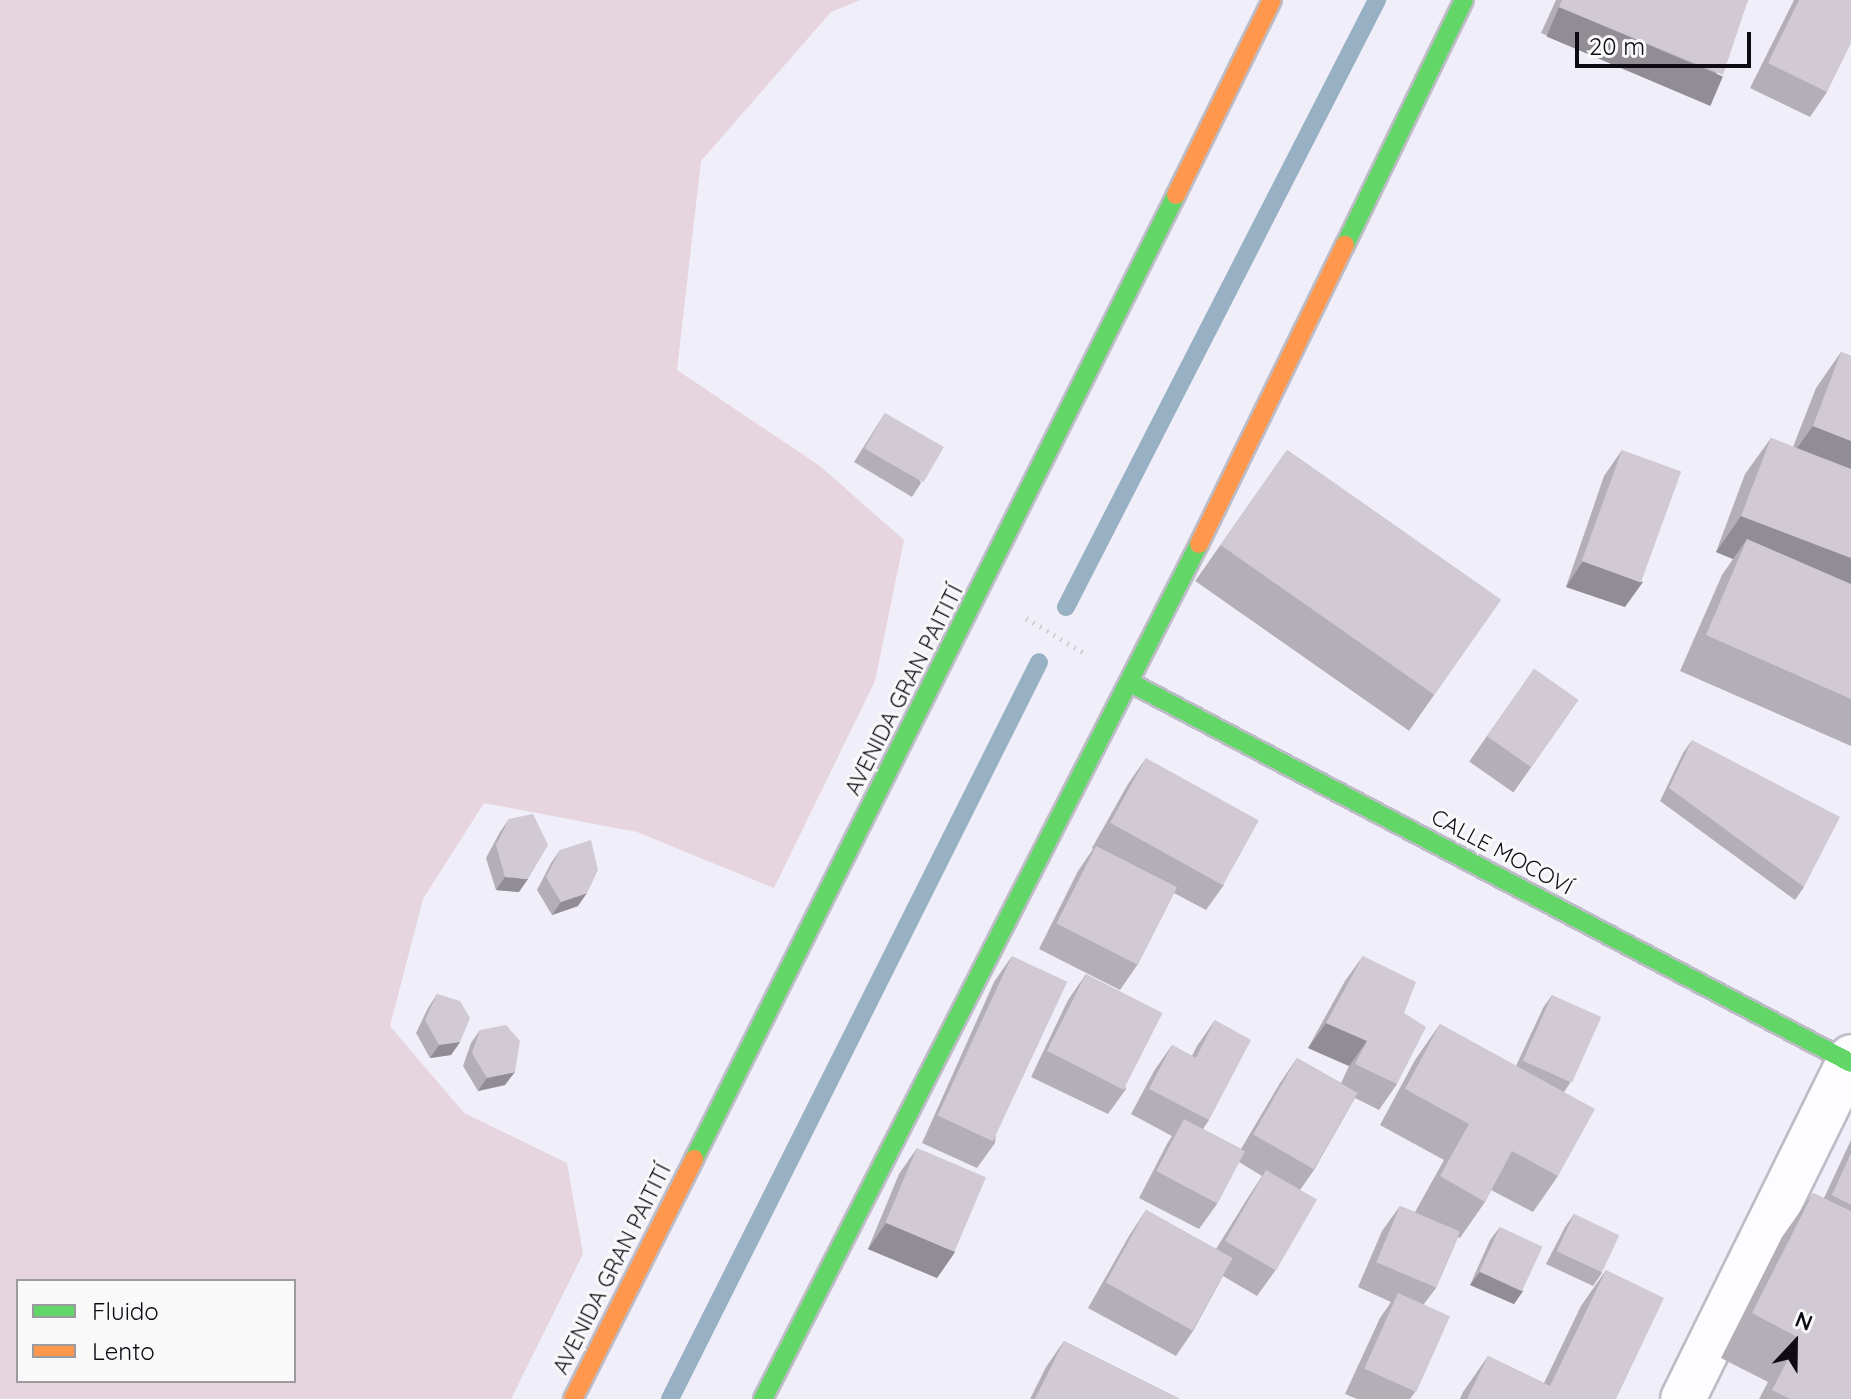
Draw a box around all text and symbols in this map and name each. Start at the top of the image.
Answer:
scale bar [1579,16,1755,66]
text: 20 m [1589,31,1645,61]
street label: AVENIDA GRAN PAITITÍ [839,580,969,800]
street label: CALLE MOCOVÍ [1427,804,1577,900]
street label: AVENIDA GRAN PAITITÍ [547,1159,677,1379]
legend [16,1279,296,1383]
text: Fluido [92,1296,159,1326]
north arrow [1755,1303,1835,1383]
text: N [1791,1305,1817,1337]
text: Lento [92,1336,155,1366]

